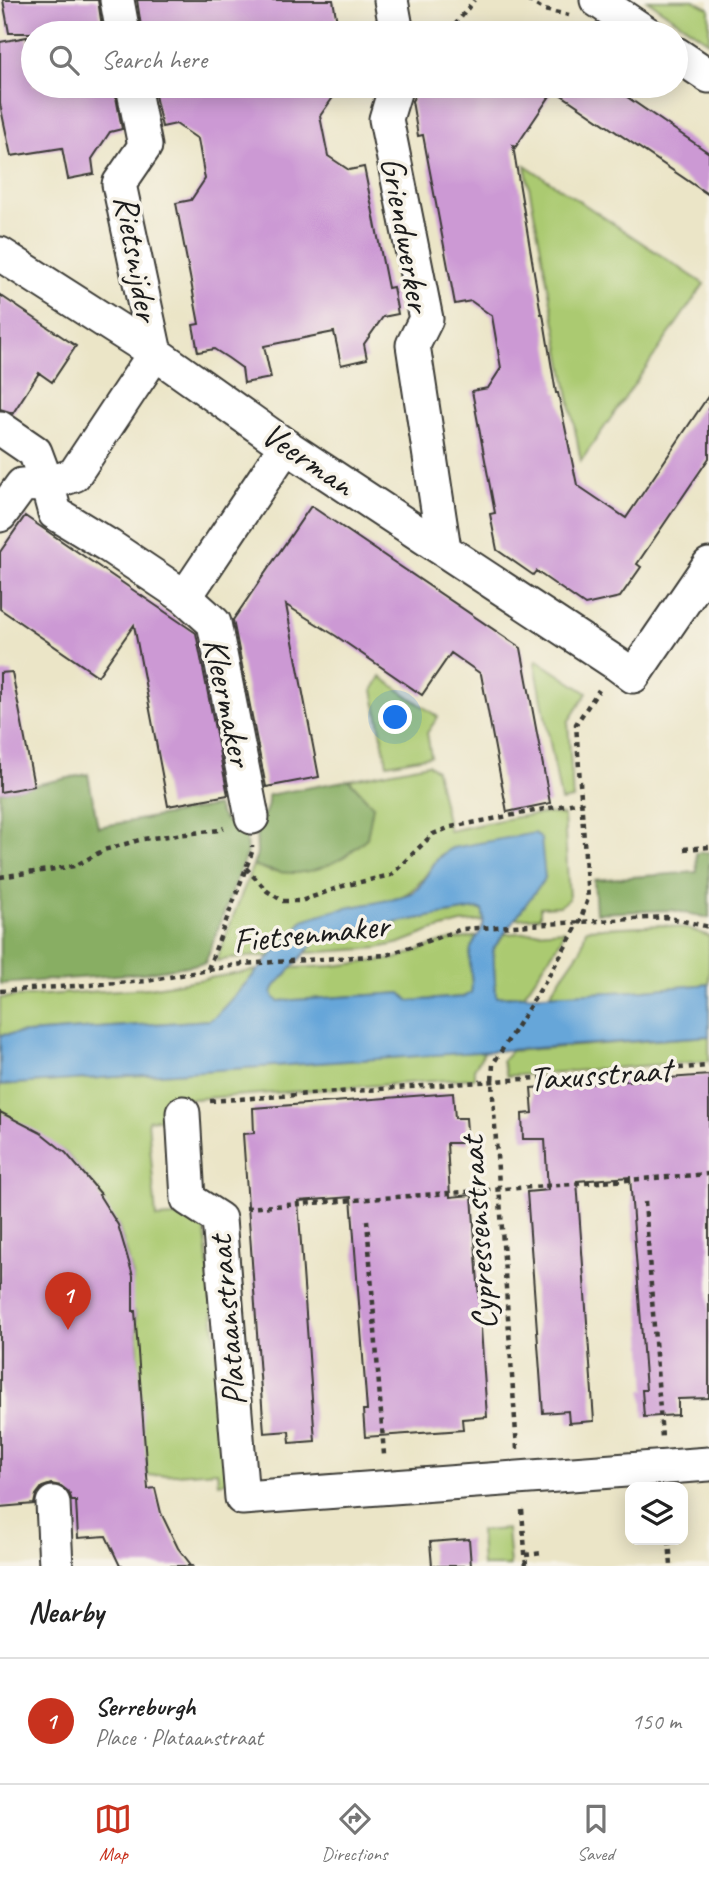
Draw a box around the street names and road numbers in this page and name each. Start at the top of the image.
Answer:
street label: Griendwerker [370,153,442,318]
street label: Rietsnijder [104,191,171,327]
street label: Veerman [253,412,365,508]
street label: Kleermaker [192,634,264,773]
street label: Fietsenmaker [231,902,394,964]
street label: Taxusstraat [527,1046,677,1101]
street label: Cypressenstraat [449,1131,507,1331]
street label: Plataanstraat [197,1231,257,1408]

